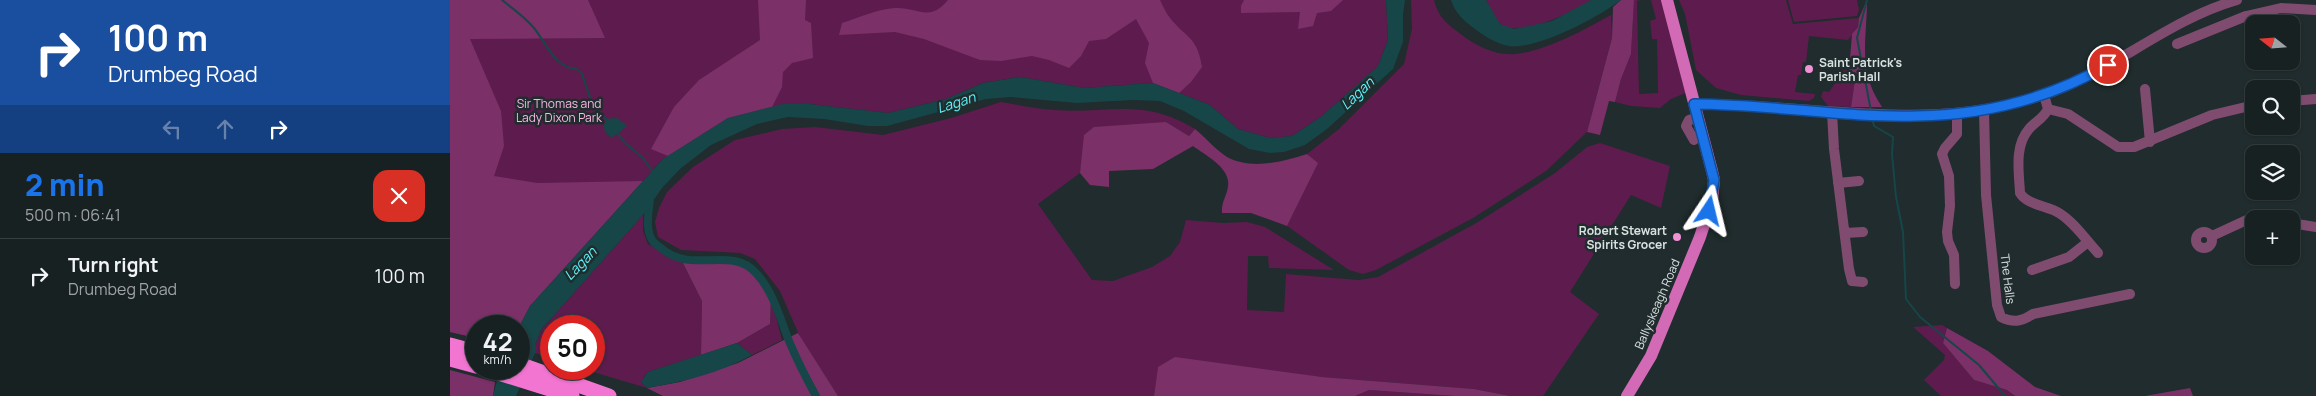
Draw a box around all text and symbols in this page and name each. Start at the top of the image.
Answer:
text: 100 m [108,14,208,62]
north arrow [2245,15,2300,70]
map controls [2245,15,2300,265]
icon: right [25,20,90,85]
pin [2087,44,2129,86]
icon: arrive [2094,51,2122,79]
place label: Saint Patrick's Parish Hall [1819,54,1903,85]
text: Drumbeg Road [108,59,258,89]
marker: Saint Patrick's Parish Hall [1803,63,1815,75]
water label: Lagan [1336,72,1378,113]
button: search [2245,80,2300,135]
water label: Lagan [934,87,978,117]
park label: Sir Thomas and Lady Dixon Park [516,95,603,126]
icon: left [158,115,186,143]
icon: ahead [211,115,239,143]
icon: right [264,115,292,143]
button: layers [2245,145,2300,200]
text: 2 min [25,164,105,205]
button: close [373,170,425,222]
position arrow [1682,184,1734,236]
text: 500 m · 06:41 [25,204,121,226]
button: + [2245,210,2300,265]
place label: Robert Stewart Spirits Grocer [1579,222,1667,253]
marker: Robert Stewart Spirits Grocer [1671,231,1683,243]
water label: Lagan [560,242,601,284]
text: Turn right [68,252,158,278]
street label: The Halls [1996,253,2020,305]
street label: Ballyskeagh Road [1630,256,1684,352]
icon: right [25,262,53,290]
text: 100 m [374,263,425,289]
text: Drumbeg Road [68,278,177,300]
speed limit sign: 50 [540,315,605,380]
text: 42 [482,324,513,359]
text: km/h [484,351,511,368]

